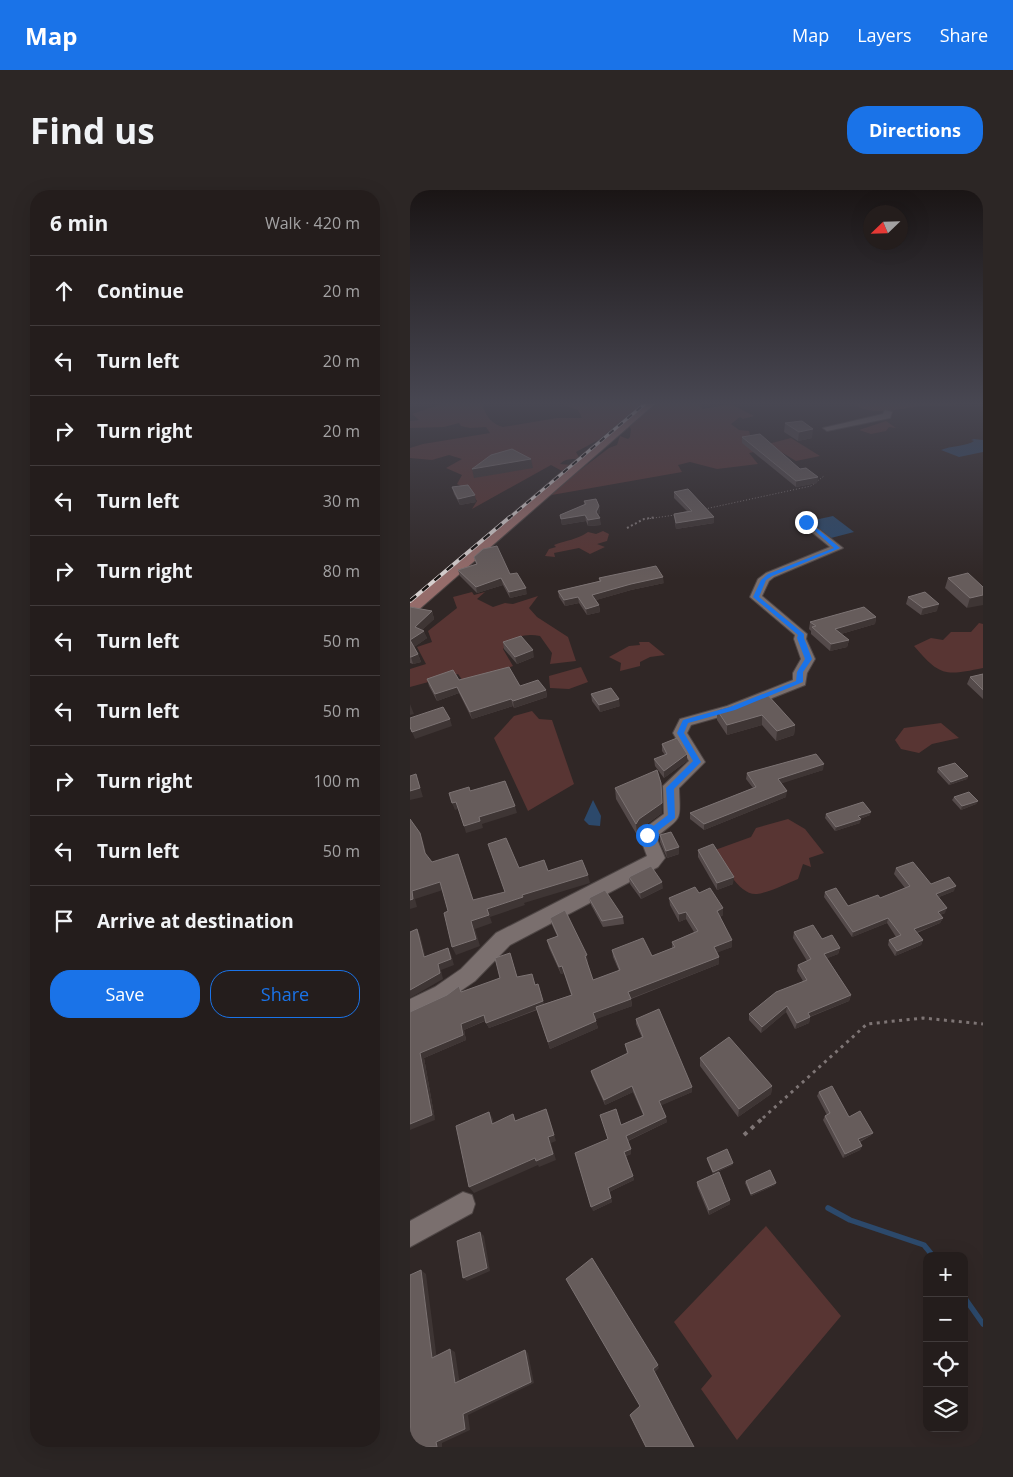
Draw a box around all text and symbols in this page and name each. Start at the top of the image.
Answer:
text: Map [25,19,77,52]
text: Map [792,23,829,47]
text: Layers [857,23,912,47]
text: Share [940,23,988,47]
button: Directions [847,106,983,154]
text: Find us [30,107,155,154]
north arrow [863,205,908,250]
text: 6 min [50,209,108,237]
text: Walk · 420 m [265,212,360,234]
icon: ahead [50,277,78,305]
text: Continue [97,278,184,304]
text: 20 m [323,280,360,302]
icon: left [50,347,78,375]
text: Turn left [97,348,179,374]
text: 20 m [323,350,360,372]
icon: right [50,417,78,445]
text: Turn right [97,418,192,444]
text: 20 m [323,420,360,442]
icon: left [50,487,78,515]
text: Turn left [97,488,179,514]
text: 30 m [323,490,360,512]
route end [795,511,818,534]
icon: right [50,557,78,585]
text: Turn right [97,558,192,584]
text: 80 m [323,560,360,582]
icon: left [50,627,78,655]
text: Turn left [97,628,179,654]
text: 50 m [323,630,360,652]
icon: left [50,697,78,725]
text: Turn left [97,698,179,724]
text: 50 m [323,700,360,722]
icon: right [50,767,78,795]
text: Turn right [97,768,192,794]
text: 100 m [314,770,360,792]
route start [636,824,659,847]
icon: left [50,837,78,865]
text: Turn left [97,838,179,864]
text: 50 m [323,840,360,862]
icon: arrive [50,907,78,935]
text: Arrive at destination [97,908,294,934]
button: Save [50,970,200,1018]
button: Share [210,970,360,1018]
map controls [923,1252,968,1432]
button: + [923,1252,968,1297]
button: − [923,1297,968,1342]
button: locate [923,1342,968,1387]
button: layers [923,1387,968,1432]

